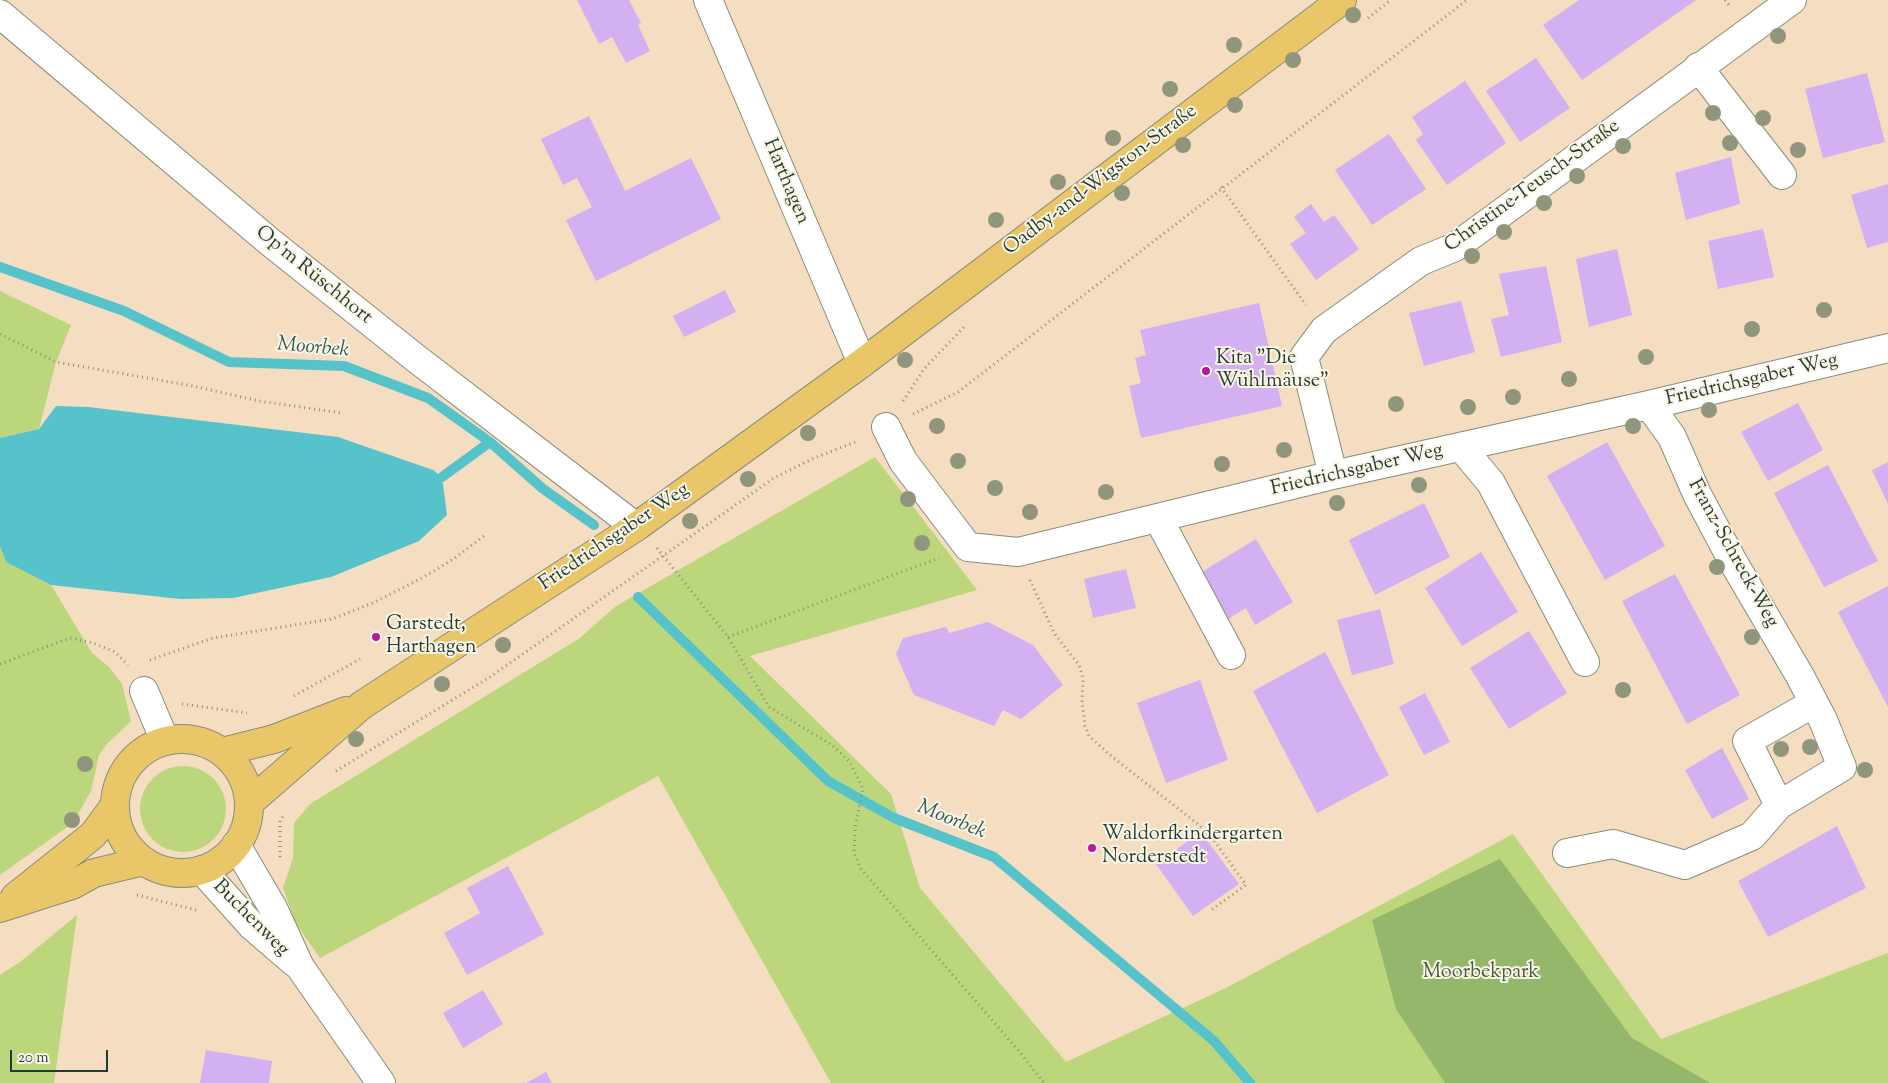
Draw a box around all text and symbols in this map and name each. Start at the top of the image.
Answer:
street label: Oadby-and-Wigston-Straße [999,100,1203,262]
street label: Christine-Teusch-Straße [1441,115,1625,259]
street label: Harthagen [756,136,814,228]
street label: Op'm Rüschhort [250,221,376,331]
water label: Moorbek [276,333,350,365]
place label: Kita "Die Wühlmäuse" [1216,348,1329,395]
street label: Friedrichsgaber Weg [1664,350,1840,412]
marker: Kita "Die Wühlmäuse" [1200,365,1212,377]
street label: Friedrichsgaber Weg [1269,440,1445,502]
street label: Franz-Schreck-Weg [1681,476,1783,632]
street label: Friedrichsgaber Weg [535,479,695,597]
place label: Garstedt, Harthagen [386,614,477,661]
marker: Garstedt, Harthagen [370,631,382,643]
water label: Moorbek [913,796,989,846]
place label: Waldorfkindergarten Norderstedt [1102,824,1283,871]
marker: Waldorfkindergarten Norderstedt [1086,842,1098,854]
street label: Buchenweg [207,876,293,962]
park label: Moorbekpark [1423,962,1539,986]
scale bar [12,1040,110,1072]
text: 20 m [18,1048,49,1069]

